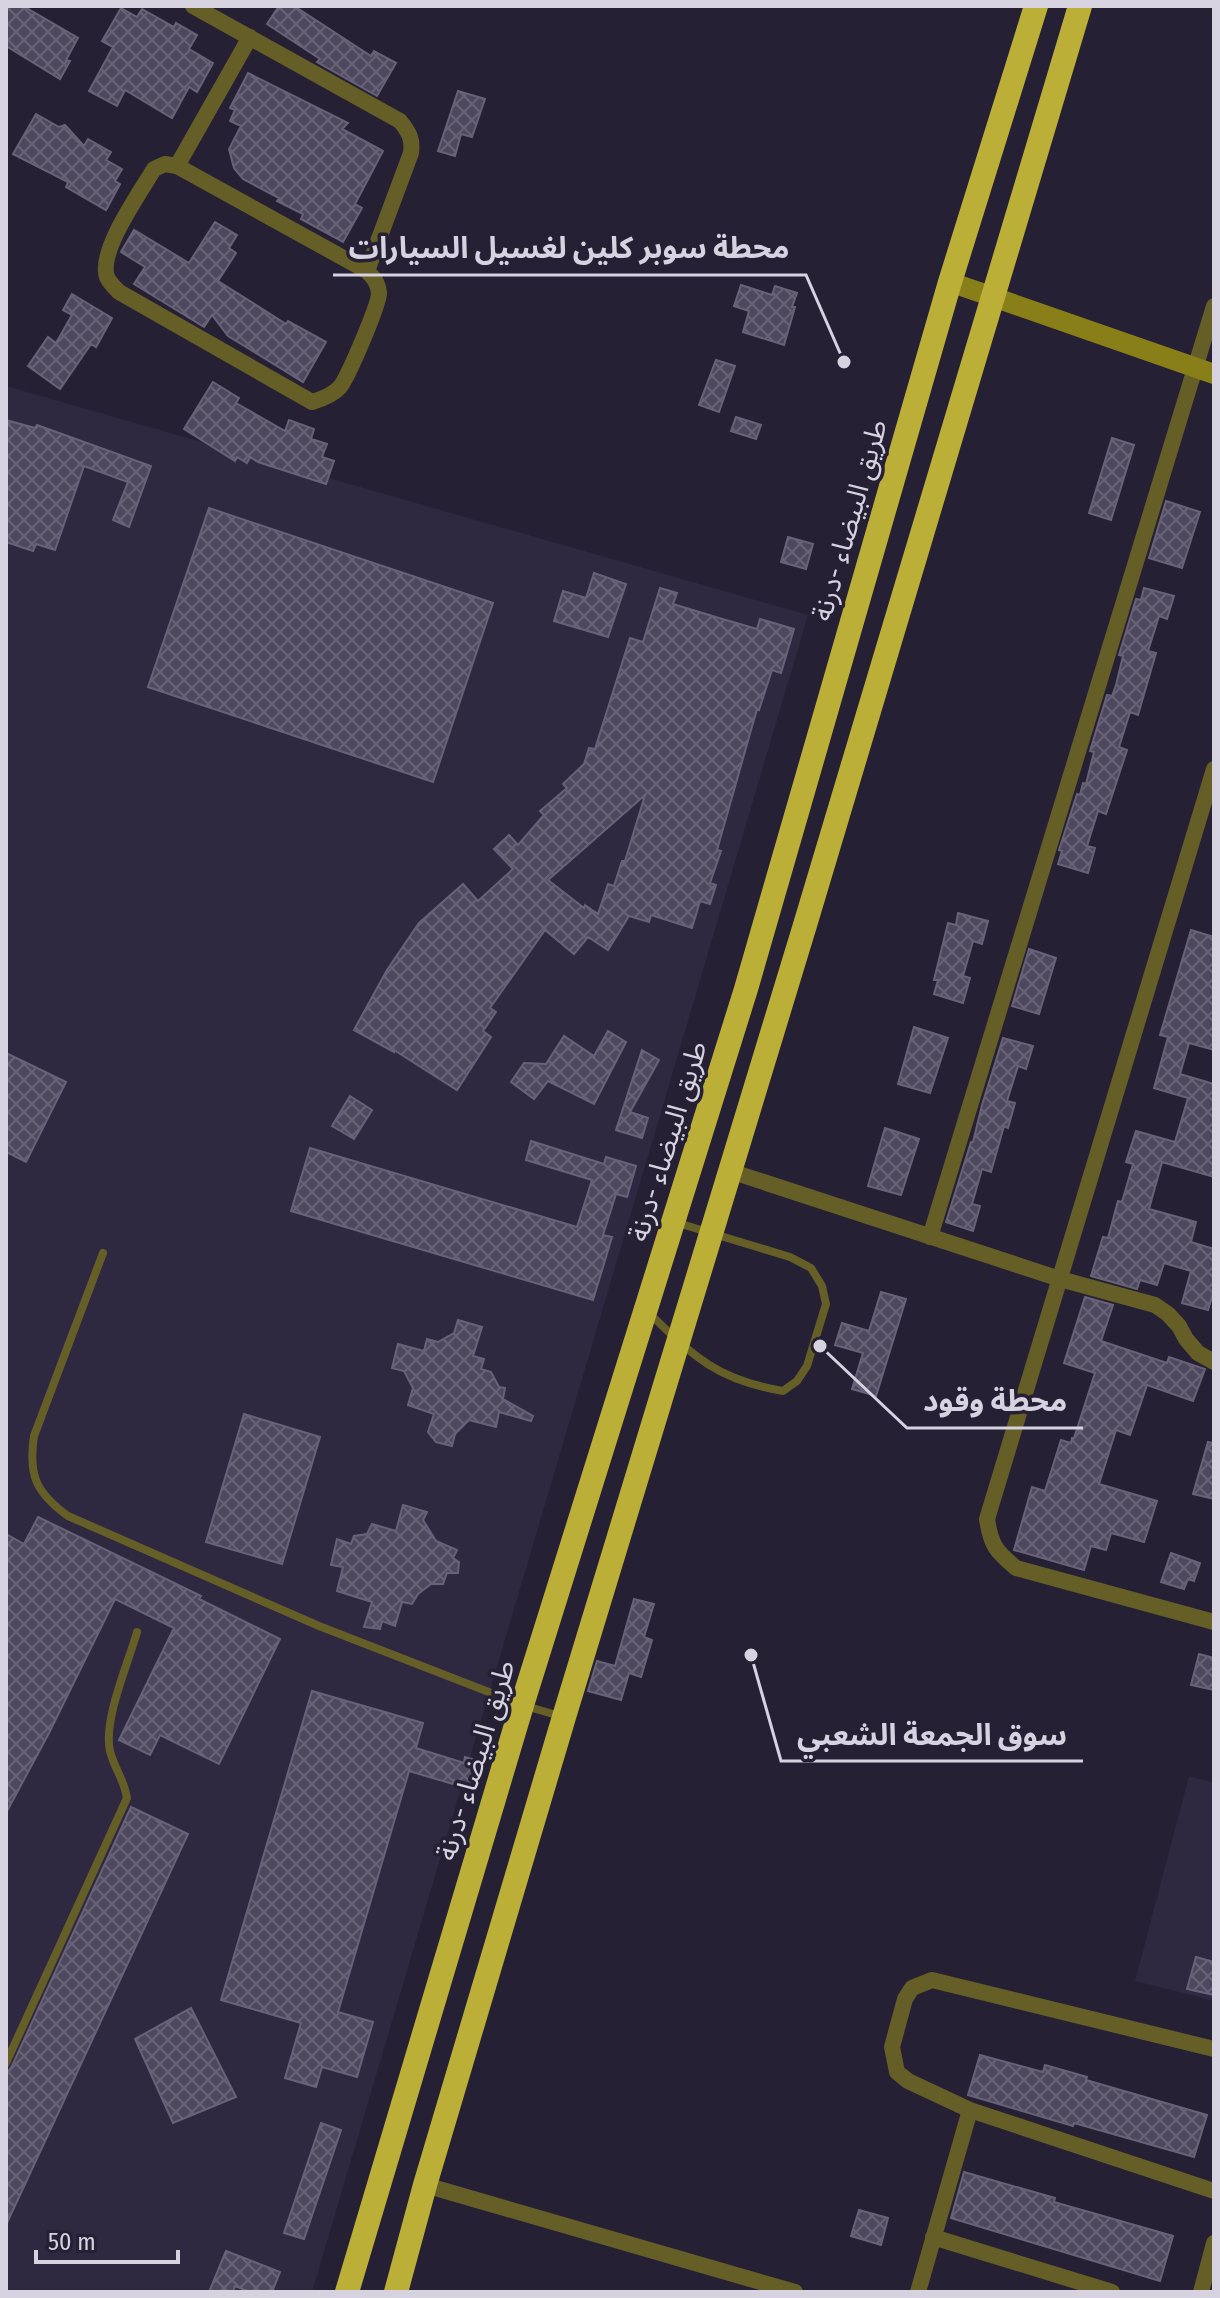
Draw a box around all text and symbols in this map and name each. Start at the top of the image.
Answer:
callout: محطة سوبر كلين لغسيل السيارات [333,221,806,275]
text: محطة سوبر كلين لغسيل السيارات [348,230,790,266]
street label: طريق البيضاء -درنة [805,416,895,625]
street label: طريق البيضاء -درنة [621,1037,715,1246]
callout: محطة وقود [907,1374,1083,1428]
text: محطة وقود [923,1383,1067,1419]
street label: طريق البيضاء -درنة [429,1656,523,1865]
callout: سوق الجمعة الشعبي [781,1707,1083,1761]
text: سوق الجمعة الشعبي [797,1717,1067,1759]
scale bar [36,2214,178,2264]
text: 50 m [48,2228,96,2256]

